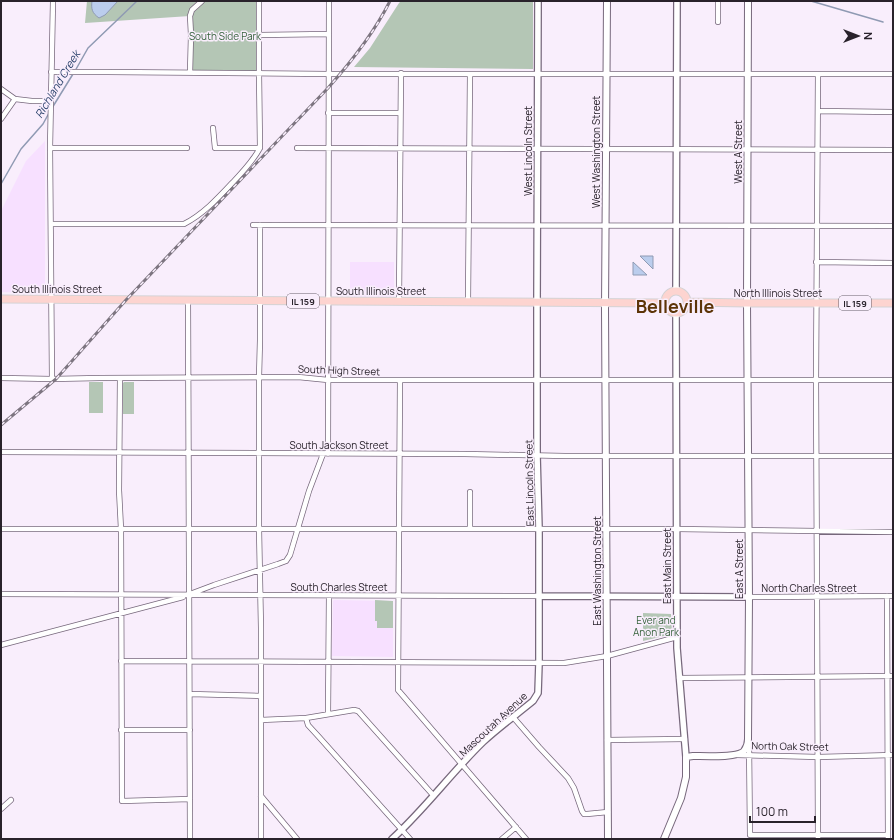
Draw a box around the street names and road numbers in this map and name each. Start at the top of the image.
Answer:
street label: West Washington Street [589,96,603,208]
street label: West Lincoln Street [521,106,535,196]
street label: West A Street [731,120,745,184]
street label: South Illinois Street [12,282,102,296]
street label: South Illinois Street [336,284,426,298]
street label: North Illinois Street [734,286,822,300]
road number: IL 159 [287,294,319,308]
road number: IL 159 [839,296,871,310]
street label: South High Street [298,362,380,378]
street label: South Jackson Street [289,438,389,452]
street label: East Lincoln Street [521,439,537,527]
street label: East Washington Street [590,516,604,626]
street label: East Main Street [660,528,674,604]
street label: East A Street [732,539,746,599]
street label: South Charles Street [290,580,388,594]
street label: North Charles Street [761,581,857,595]
street label: Mascoutah Avenue [456,689,530,759]
street label: North Oak Street [751,738,829,754]

